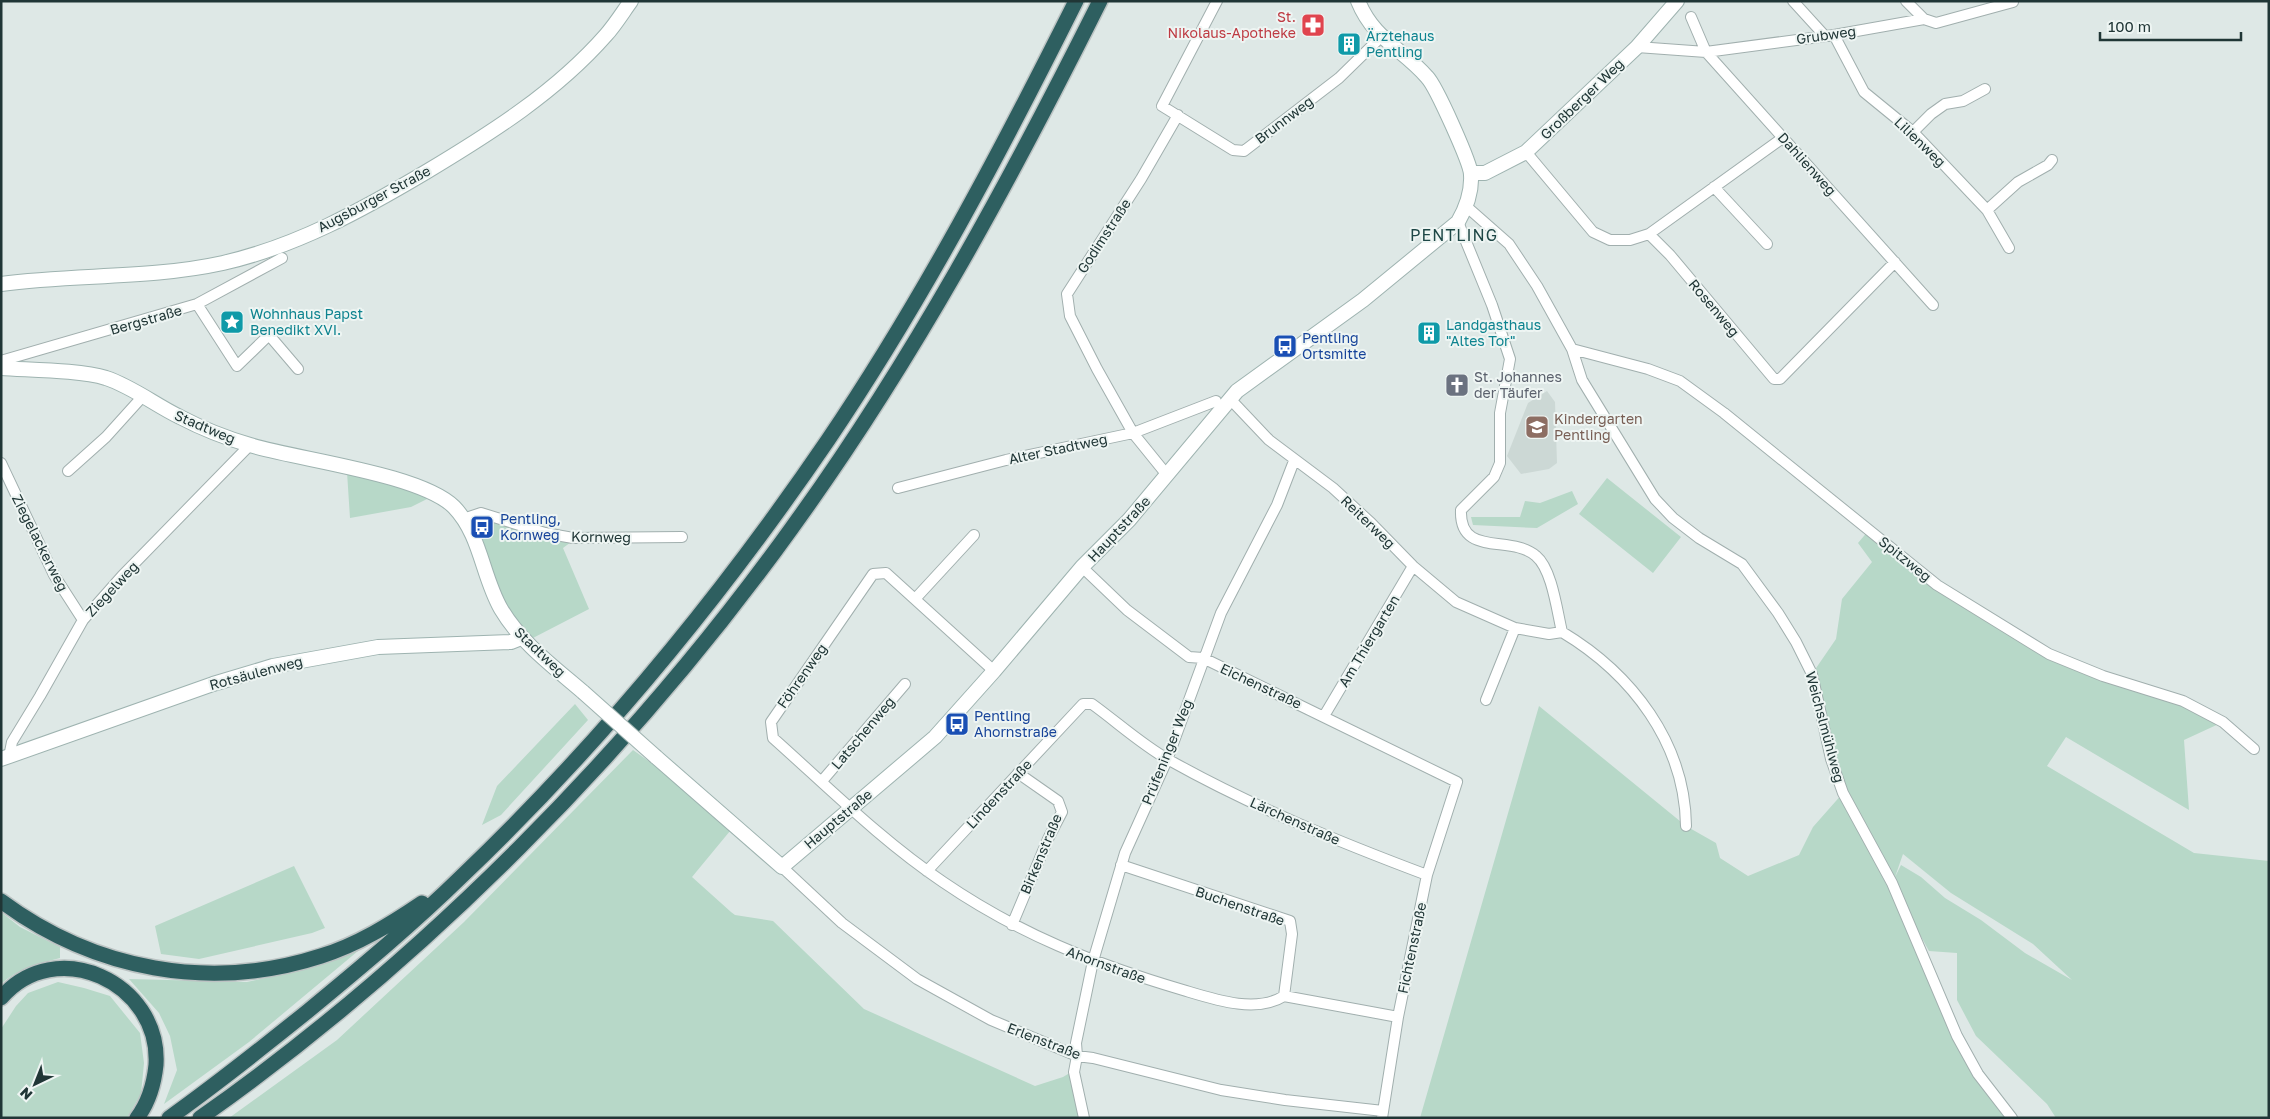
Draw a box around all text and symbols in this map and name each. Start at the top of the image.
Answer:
place label: St. Nikolaus-Apotheke [1168,8,1296,41]
scale bar [2100,10,2241,42]
pharmacy icon: St. Nikolaus-Apotheke [1300,12,1326,38]
text: 100 m [2108,17,2151,35]
street label: Grubweg [1795,22,1857,47]
place label: Ärztehaus Pentling [1366,27,1435,60]
building icon: Ärztehaus Pentling [1336,31,1362,57]
street label: Großberger Weg [1537,55,1627,143]
street label: Brunnweg [1251,92,1316,147]
street label: Lilienweg [1891,113,1949,170]
street label: Dahlienweg [1775,129,1840,199]
street label: Augsburger Straße [314,162,433,236]
street label: Godimstraße [1073,195,1134,276]
district label: PENTLING [1410,225,1498,245]
street label: Rosenweg [1685,276,1743,340]
street label: Bergstraße [108,301,184,338]
place label: Wohnhaus Papst Benedikt XVI. [250,305,363,338]
place icon: Wohnhaus Papst Benedikt XVI. [219,309,245,335]
place label: Landgasthaus "Altes Tor" [1446,316,1541,349]
building icon: Landgasthaus "Altes Tor" [1416,320,1442,346]
place label: Pentling Ortsmitte [1302,329,1366,362]
bus stop icon: Pentling Ortsmitte [1272,333,1298,359]
place label: St. Johannes der Täufer [1474,368,1562,401]
church icon: St. Johannes der Täufer [1444,372,1470,398]
street label: Stadtweg [172,406,238,447]
place label: Kindergarten Pentling [1554,410,1643,443]
school or university icon: Kindergarten Pentling [1524,414,1550,440]
street label: Alter Stadtweg [1007,430,1109,467]
street label: Ziegelackerweg [9,491,72,594]
street label: Hauptstraße [1084,492,1153,565]
street label: Reiterweg [1338,492,1399,552]
place label: Pentling, Kornweg [500,510,561,543]
bus stop icon: Pentling, Kornweg [469,514,495,540]
street label: Kornweg [571,527,631,546]
street label: Spitzweg [1876,532,1935,585]
street label: Ziegelweg [82,558,141,620]
street label: Am Thiergarten [1334,592,1403,690]
street label: Stadtweg [511,623,569,680]
street label: Föhrenweg [773,640,830,711]
street label: Rotsäulenweg [207,652,304,693]
street label: Eichenstraße [1218,659,1305,712]
street label: Weichslmühlweg [1802,669,1849,784]
street label: Latschenweg [827,693,898,772]
street label: Prüfeninger Weg [1138,696,1195,807]
place label: Pentling Ahornstraße [974,707,1057,740]
bus stop icon: Pentling Ahornstraße [944,711,970,737]
street label: Lindenstraße [962,756,1035,832]
street label: Hauptstraße [800,785,875,852]
street label: Lärchenstraße [1248,793,1343,848]
street label: Birkenstraße [1016,811,1065,896]
street label: Buchenstraße [1193,882,1287,929]
street label: Fichtenstraße [1394,901,1429,995]
street label: Ahornstraße [1064,942,1148,987]
street label: Erlenstraße [1005,1019,1083,1062]
north arrow [10,1059,60,1109]
text: N [16,1084,35,1104]

